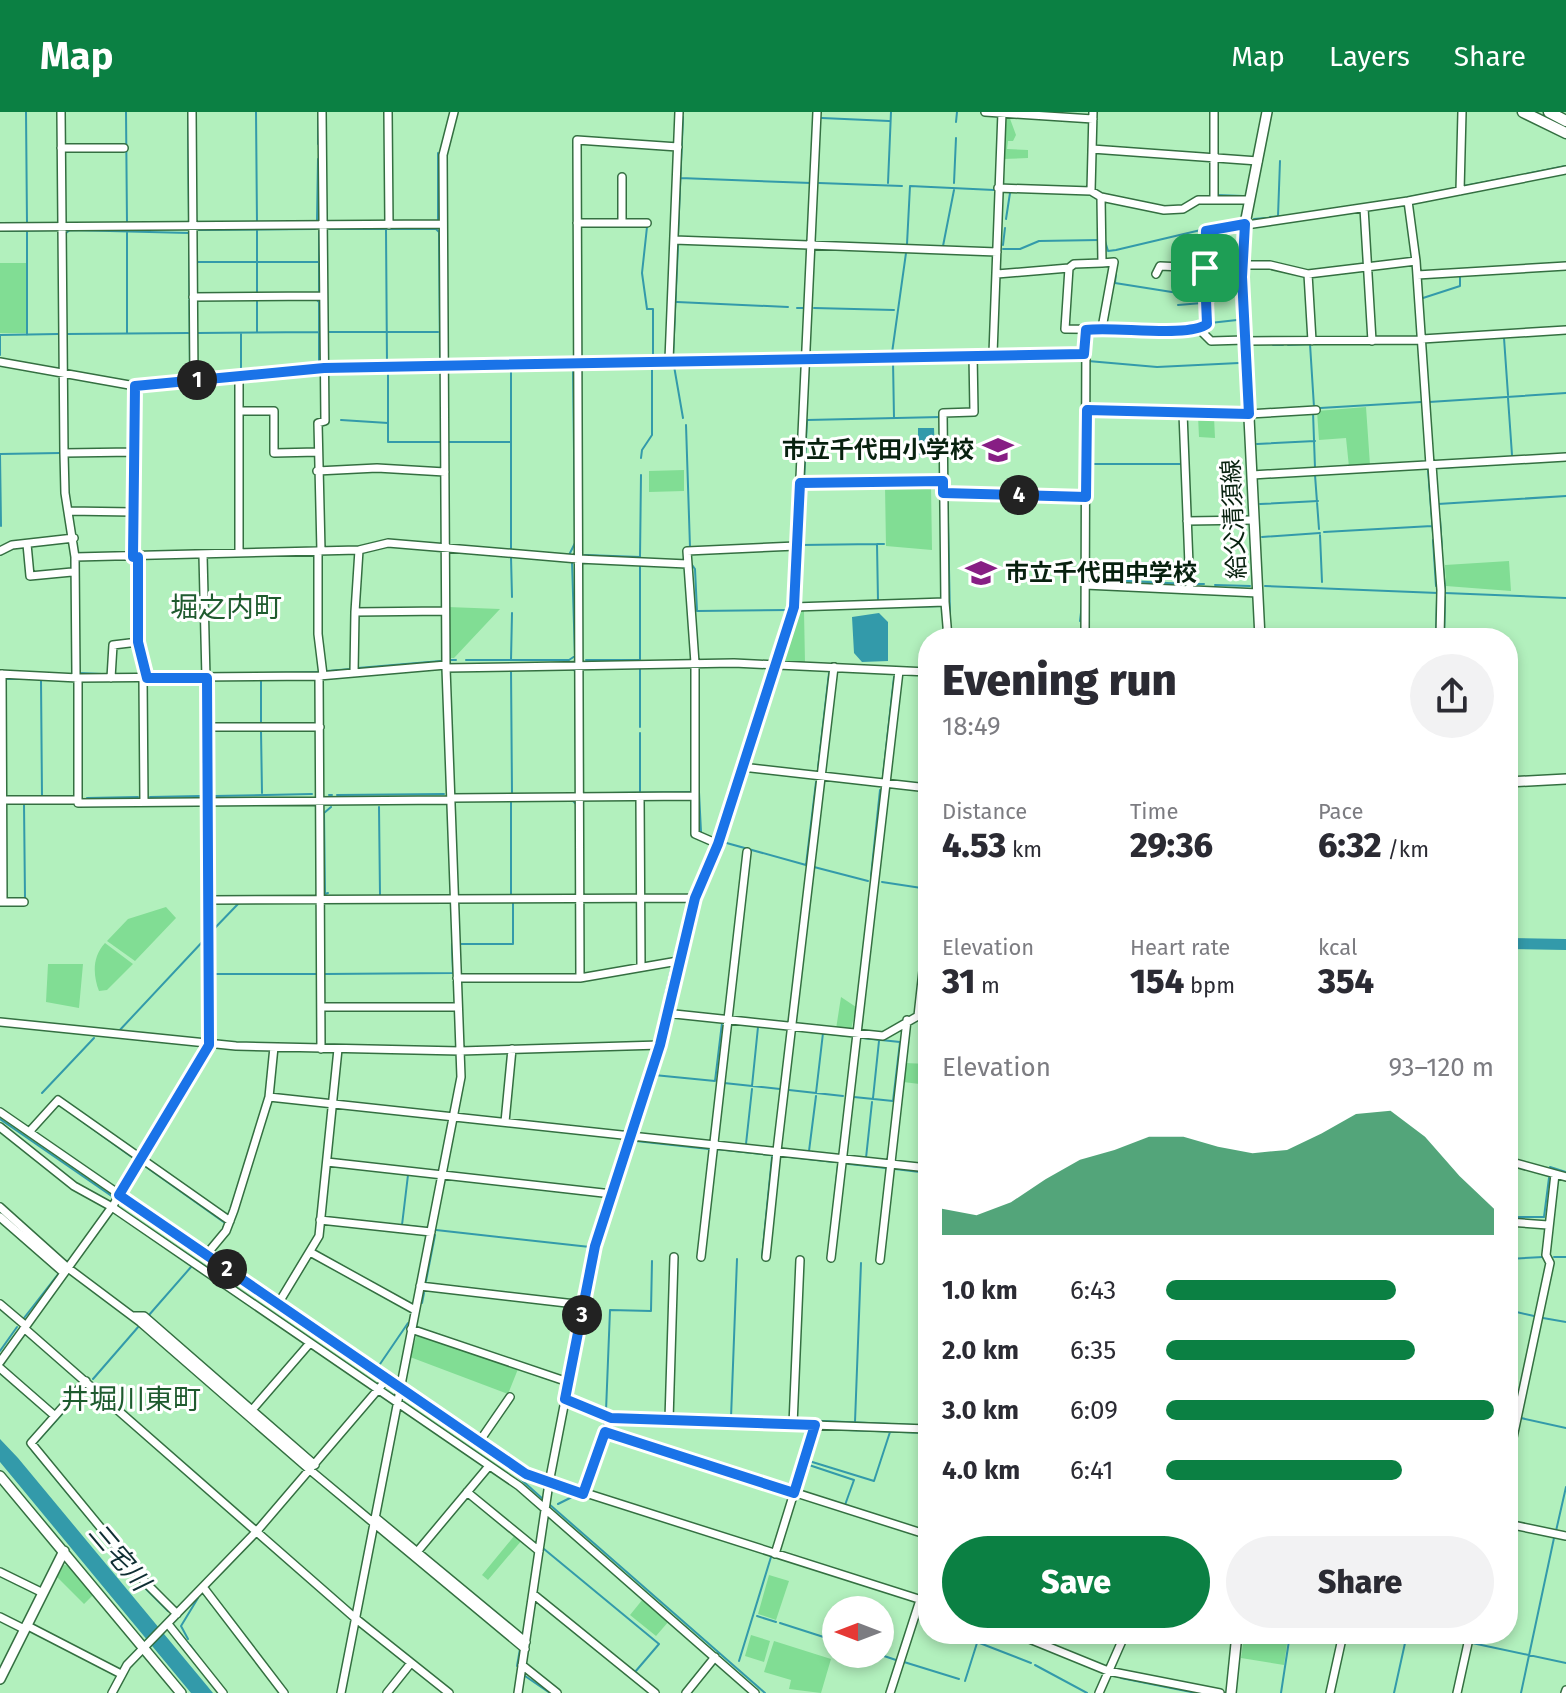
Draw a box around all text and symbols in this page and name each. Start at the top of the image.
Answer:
text: Map [40,33,113,79]
text: Map [1231,40,1285,73]
text: Layers [1329,40,1410,73]
text: Share [1454,40,1526,73]
pin [1171,234,1239,302]
icon: arrive [1183,246,1227,290]
pin: 1 [177,360,217,400]
text: 1 [192,366,202,393]
school or university icon: 市立千代田小学校 [981,433,1015,467]
place label: 市立千代田小学校 [782,436,974,464]
street label: 給父清須線 [1217,458,1251,580]
pin: 4 [999,475,1039,515]
text: 4 [1013,481,1025,508]
school or university icon: 市立千代田中学校 [964,556,998,590]
place label: 市立千代田中学校 [1005,559,1197,587]
district label: 堀之内町 [170,591,282,624]
text: Evening run [942,654,1177,707]
button: share [1410,654,1494,738]
text: 18:49 [942,711,1001,742]
text: Distance [942,798,1027,825]
text: Time [1130,798,1178,825]
text: Pace [1318,798,1364,825]
text: 4.53 [942,825,1006,866]
text: 29:36 [1130,825,1213,866]
text: 6:32 [1318,825,1382,866]
text: km [1006,836,1042,863]
text: /km [1382,836,1429,863]
text: Elevation [942,934,1034,961]
text: Heart rate [1130,934,1230,961]
text: kcal [1318,934,1358,961]
text: 31 [942,961,975,1002]
text: 154 [1130,961,1184,1002]
text: 354 [1318,961,1374,1002]
text: m [975,972,1000,999]
text: bpm [1184,972,1235,999]
text: Elevation [942,1052,1051,1083]
text: 93–120 m [1388,1052,1494,1083]
pin: 2 [207,1249,247,1289]
text: 2 [221,1255,233,1282]
text: 1.0 km [942,1275,1018,1306]
text: 6:43 [1070,1275,1116,1306]
pin: 3 [562,1295,602,1335]
text: 3 [576,1301,588,1328]
text: 2.0 km [942,1335,1019,1366]
text: 6:35 [1070,1335,1116,1366]
district label: 井堀川東町 [61,1383,201,1416]
text: 3.0 km [942,1395,1019,1426]
text: 6:09 [1070,1395,1118,1426]
text: 4.0 km [942,1455,1020,1486]
text: 6:41 [1070,1455,1114,1486]
water label: 三宅川 [82,1517,158,1599]
button: Save [942,1536,1210,1628]
button: Share [1226,1536,1494,1628]
north arrow [822,1596,894,1668]
map controls [822,1596,894,1668]

